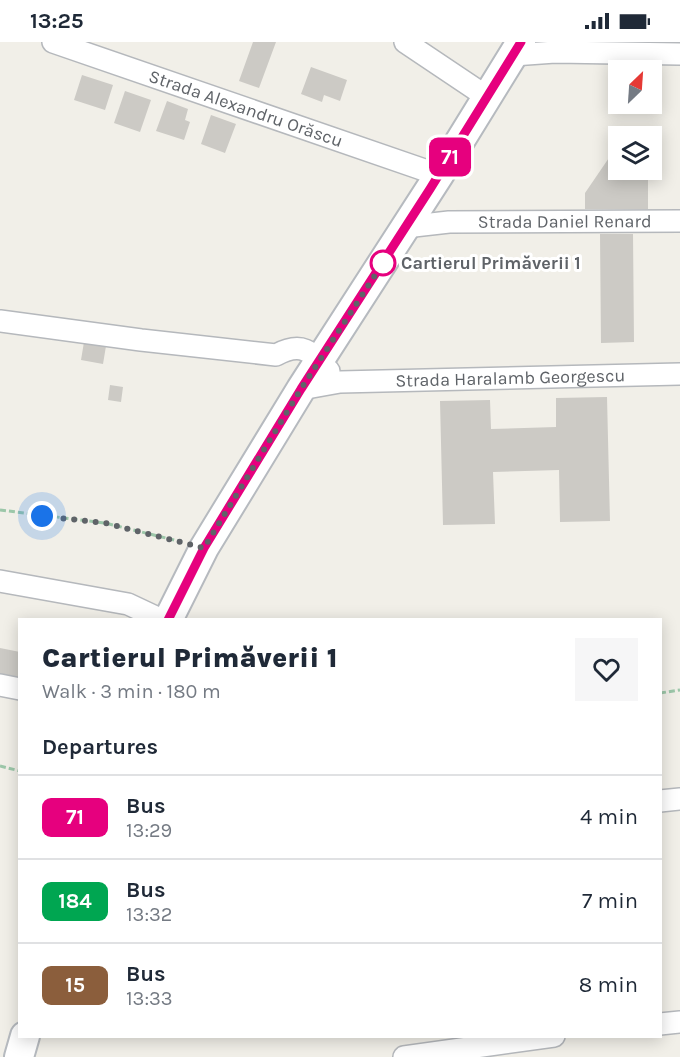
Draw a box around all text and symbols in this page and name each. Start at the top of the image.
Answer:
text: 13:25 [30,8,84,34]
north arrow [608,60,662,114]
map controls [608,60,662,180]
street label: Strada Alexandru Orăscu [146,65,346,152]
button: layers [608,126,662,180]
line badge: 71 [423,138,477,176]
text: 71 [441,145,459,169]
street label: Strada Daniel Renard [478,210,652,233]
marker: Cartierul Primăverii 1 [370,250,396,276]
place label: Cartierul Primăverii 1 [401,252,581,274]
street label: Strada Haralamb Georgescu [395,364,626,392]
your location [27,501,57,531]
button: heart [575,638,638,701]
text: Cartierul Primăverii 1 [42,641,338,674]
text: Walk · 3 min · 180 m [42,680,221,703]
text: Departures [42,734,158,760]
text: Bus [126,793,166,819]
text: 4 min [580,804,638,830]
text: 71 [66,805,84,829]
text: 13:29 [126,819,172,842]
text: Bus [126,877,166,903]
text: 7 min [582,888,638,914]
text: 184 [58,889,92,913]
text: 13:32 [126,903,172,926]
text: Bus [126,961,166,987]
text: 8 min [579,972,638,998]
text: 15 [65,973,85,997]
text: 13:33 [126,987,173,1010]

